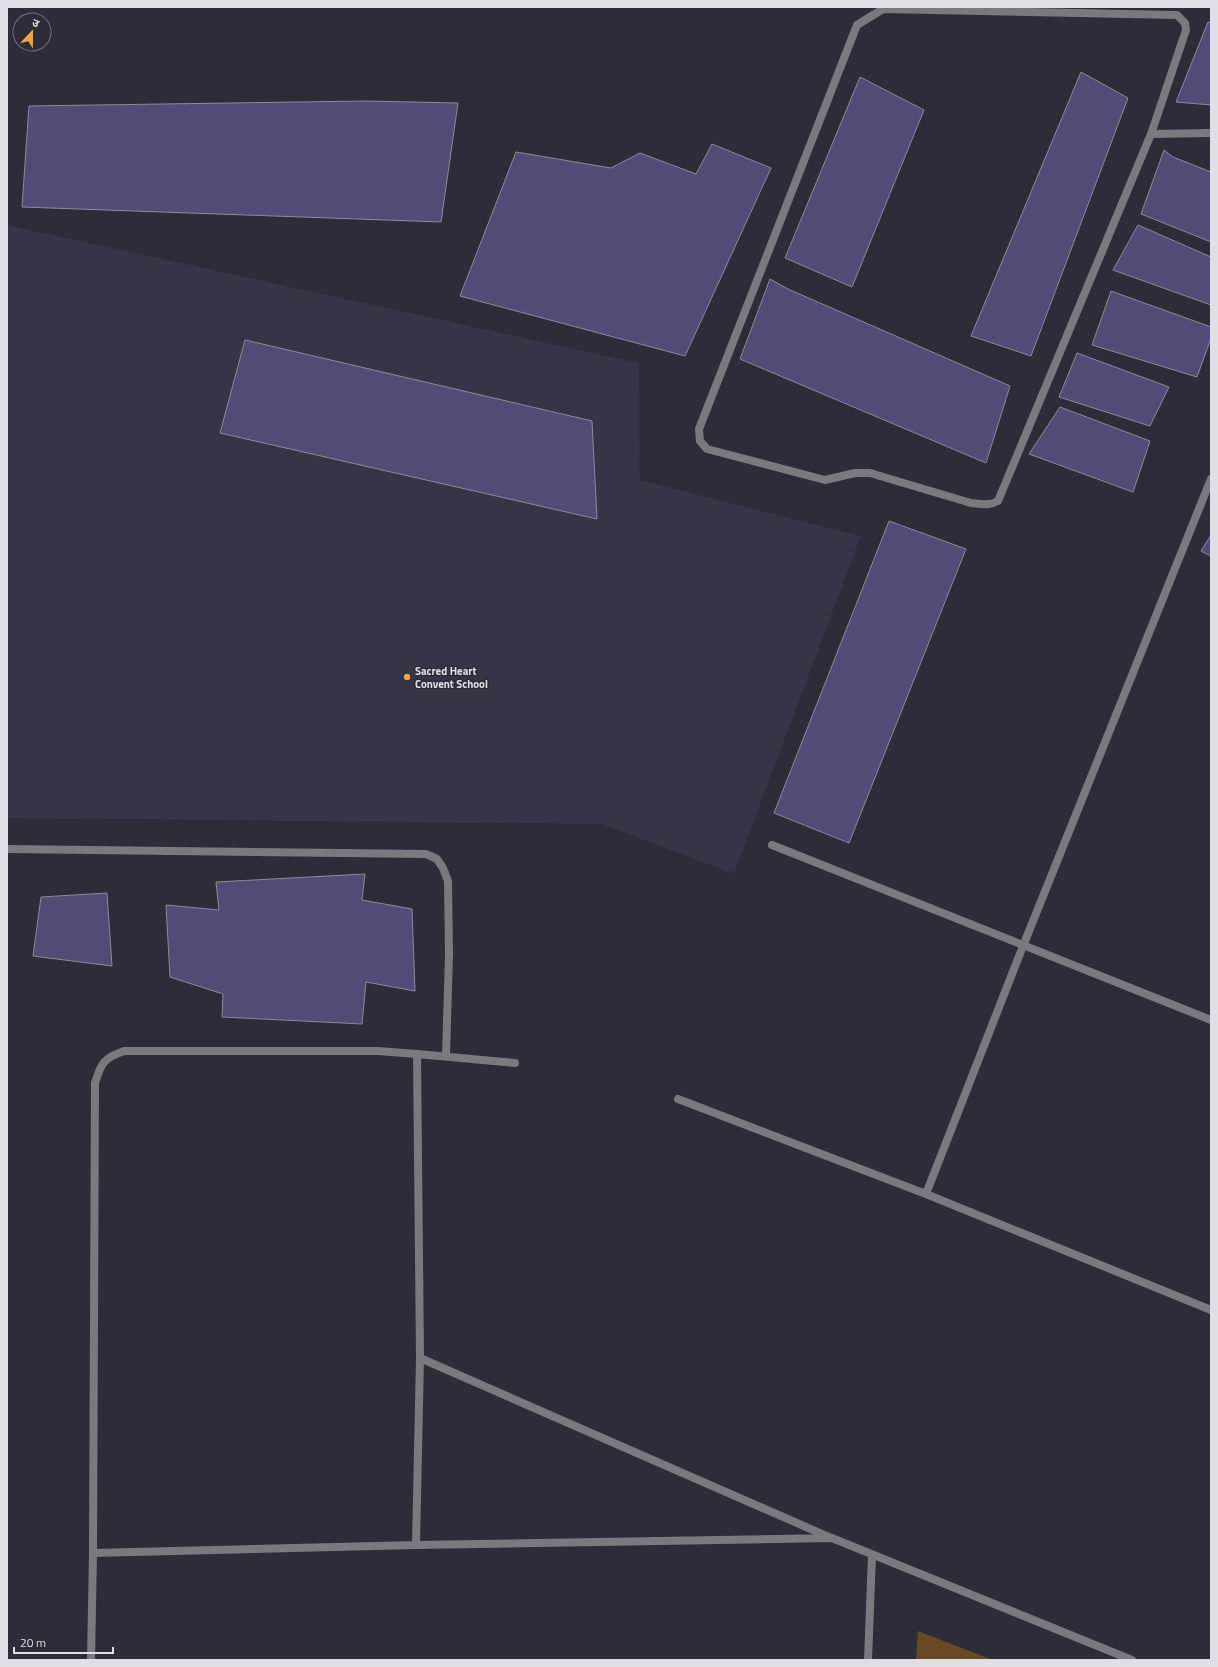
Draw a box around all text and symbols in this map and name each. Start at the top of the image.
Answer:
north arrow [12,12,52,52]
text: उ [30,14,42,32]
place label: Sacred Heart Convent School [415,663,488,692]
marker: Sacred Heart Convent School [402,672,412,682]
scale bar [14,1629,113,1655]
text: 20 m [20,1633,46,1652]

